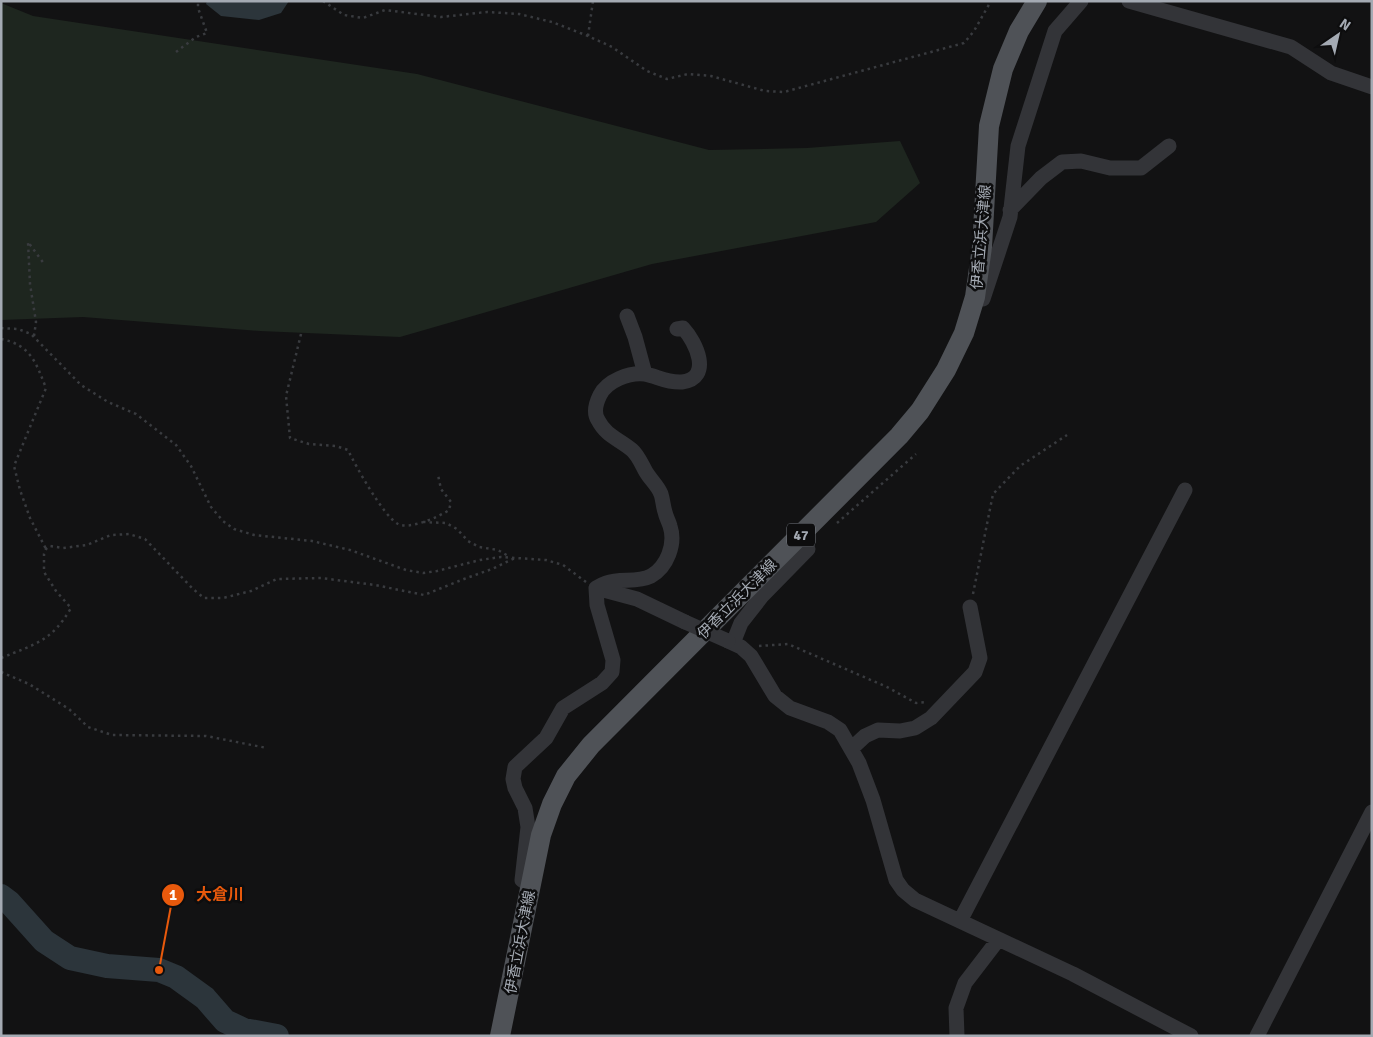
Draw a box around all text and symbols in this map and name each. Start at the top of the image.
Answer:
north arrow [1313,10,1363,60]
text: N [1336,15,1354,34]
street label: 伊香立浜大津線 [967,184,995,290]
road number: 47 [787,524,815,546]
street label: 伊香立浜大津線 [694,556,780,642]
callout: 大倉川 [161,879,254,910]
text: 大倉川 [196,885,244,905]
text: 1 [169,886,177,904]
street label: 伊香立浜大津線 [501,889,539,995]

